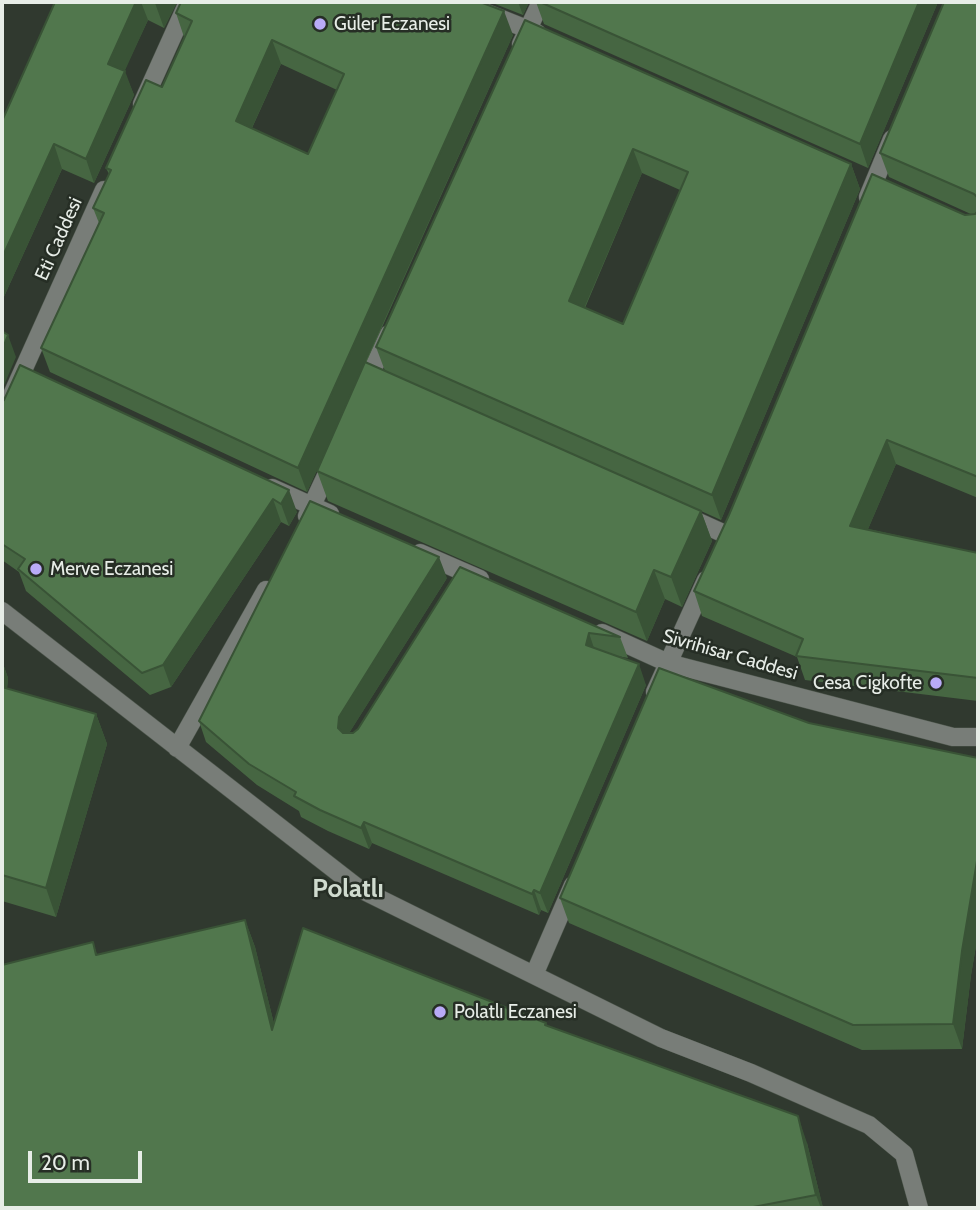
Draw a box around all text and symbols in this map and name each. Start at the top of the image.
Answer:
place label: Güler Eczanesi [334,13,450,35]
marker: Güler Eczanesi [312,16,328,32]
street label: Eti Caddesi [31,194,87,284]
place label: Merve Eczanesi [50,558,173,580]
marker: Merve Eczanesi [28,561,44,577]
street label: Sivrihisar Caddesi [660,625,800,685]
place label: Cesa Cigkofte [813,672,922,694]
marker: Cesa Cigkofte [928,675,944,691]
district label: Polatlı [312,873,384,905]
place label: Polatlı Eczanesi [454,1001,577,1023]
marker: Polatlı Eczanesi [432,1004,448,1020]
scale bar [32,1136,145,1180]
text: 20 m [41,1150,90,1175]

